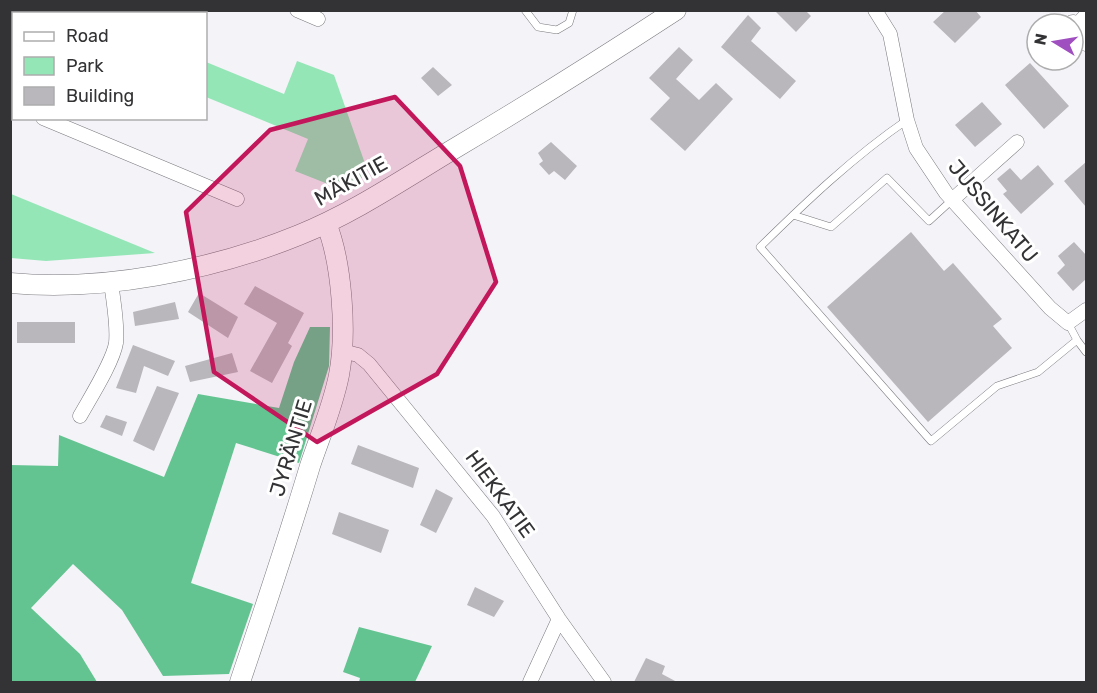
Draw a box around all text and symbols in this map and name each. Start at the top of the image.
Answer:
legend [12,12,207,120]
north arrow [1025,12,1085,72]
text: Road [66,25,109,47]
text: N [1030,32,1051,47]
text: Park [66,55,104,77]
text: Building [66,85,134,107]
street label: MÄKITIE [310,150,392,211]
street label: JUSSINKATU [943,154,1044,267]
street label: JYRÄNTIE [264,396,317,499]
street label: HIEKKATIE [460,445,540,542]

